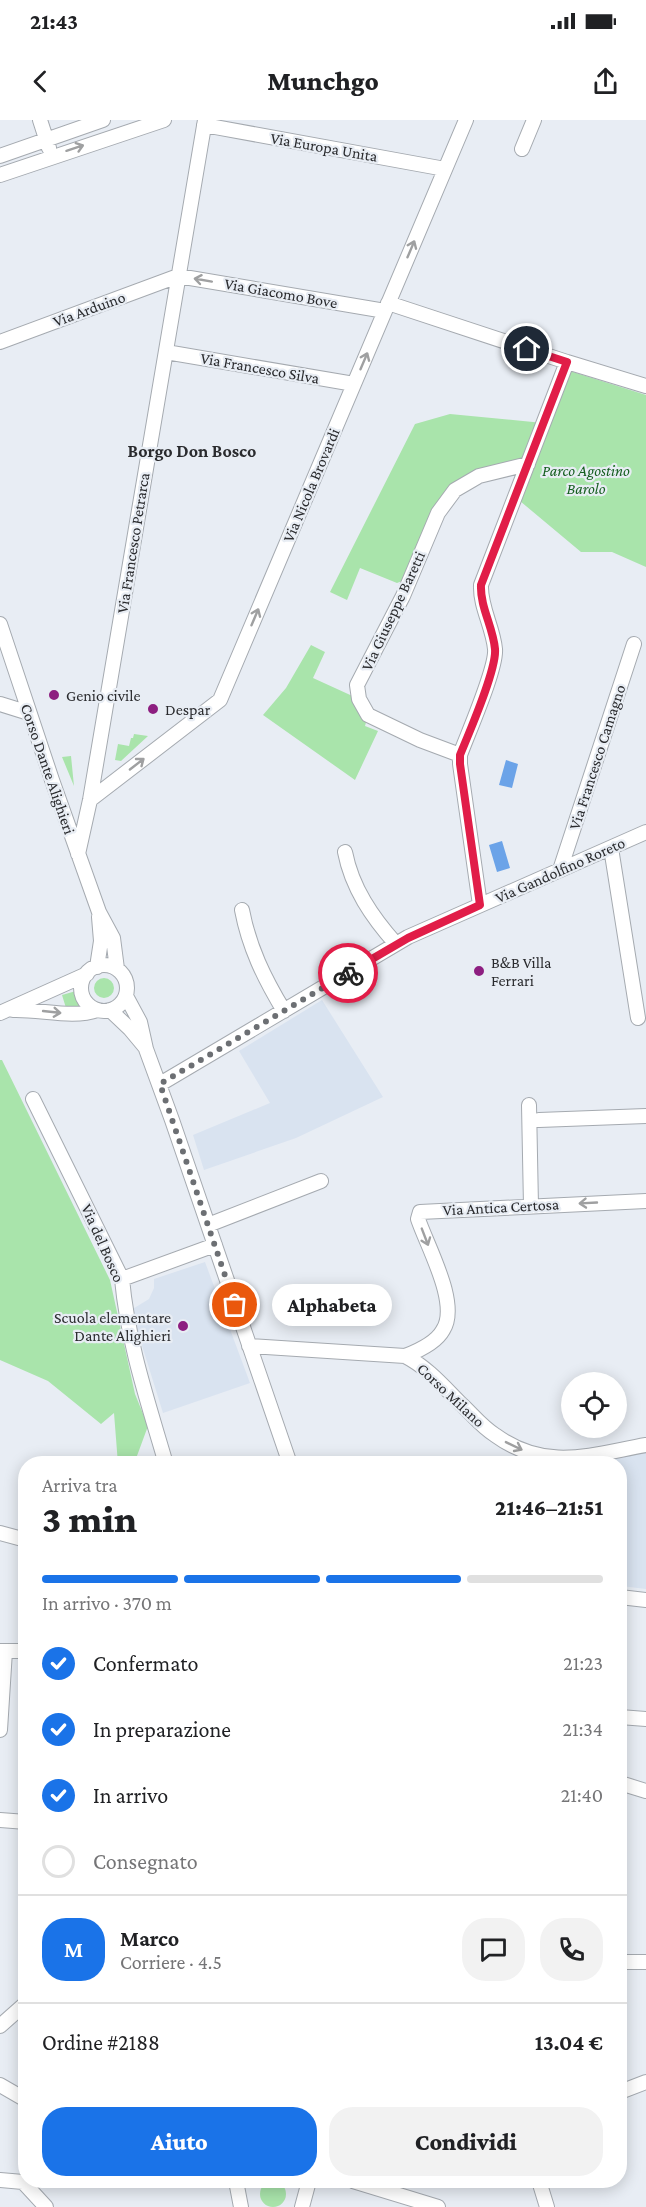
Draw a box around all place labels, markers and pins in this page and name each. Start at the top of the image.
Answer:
pin [501,323,552,374]
place label: Genio civile [66,687,141,704]
marker: Genio civile [47,688,61,702]
place label: Despar [165,701,211,719]
marker: Despar [146,702,160,716]
place label: B&B Villa Ferrari [491,954,552,989]
marker: B&B Villa Ferrari [472,964,486,978]
pin [209,1279,260,1330]
callout: Alphabeta [271,1284,391,1326]
place label: Scuola elementare Dante Alighieri [54,1309,171,1345]
marker: Scuola elementare Dante Alighieri [176,1319,190,1333]

